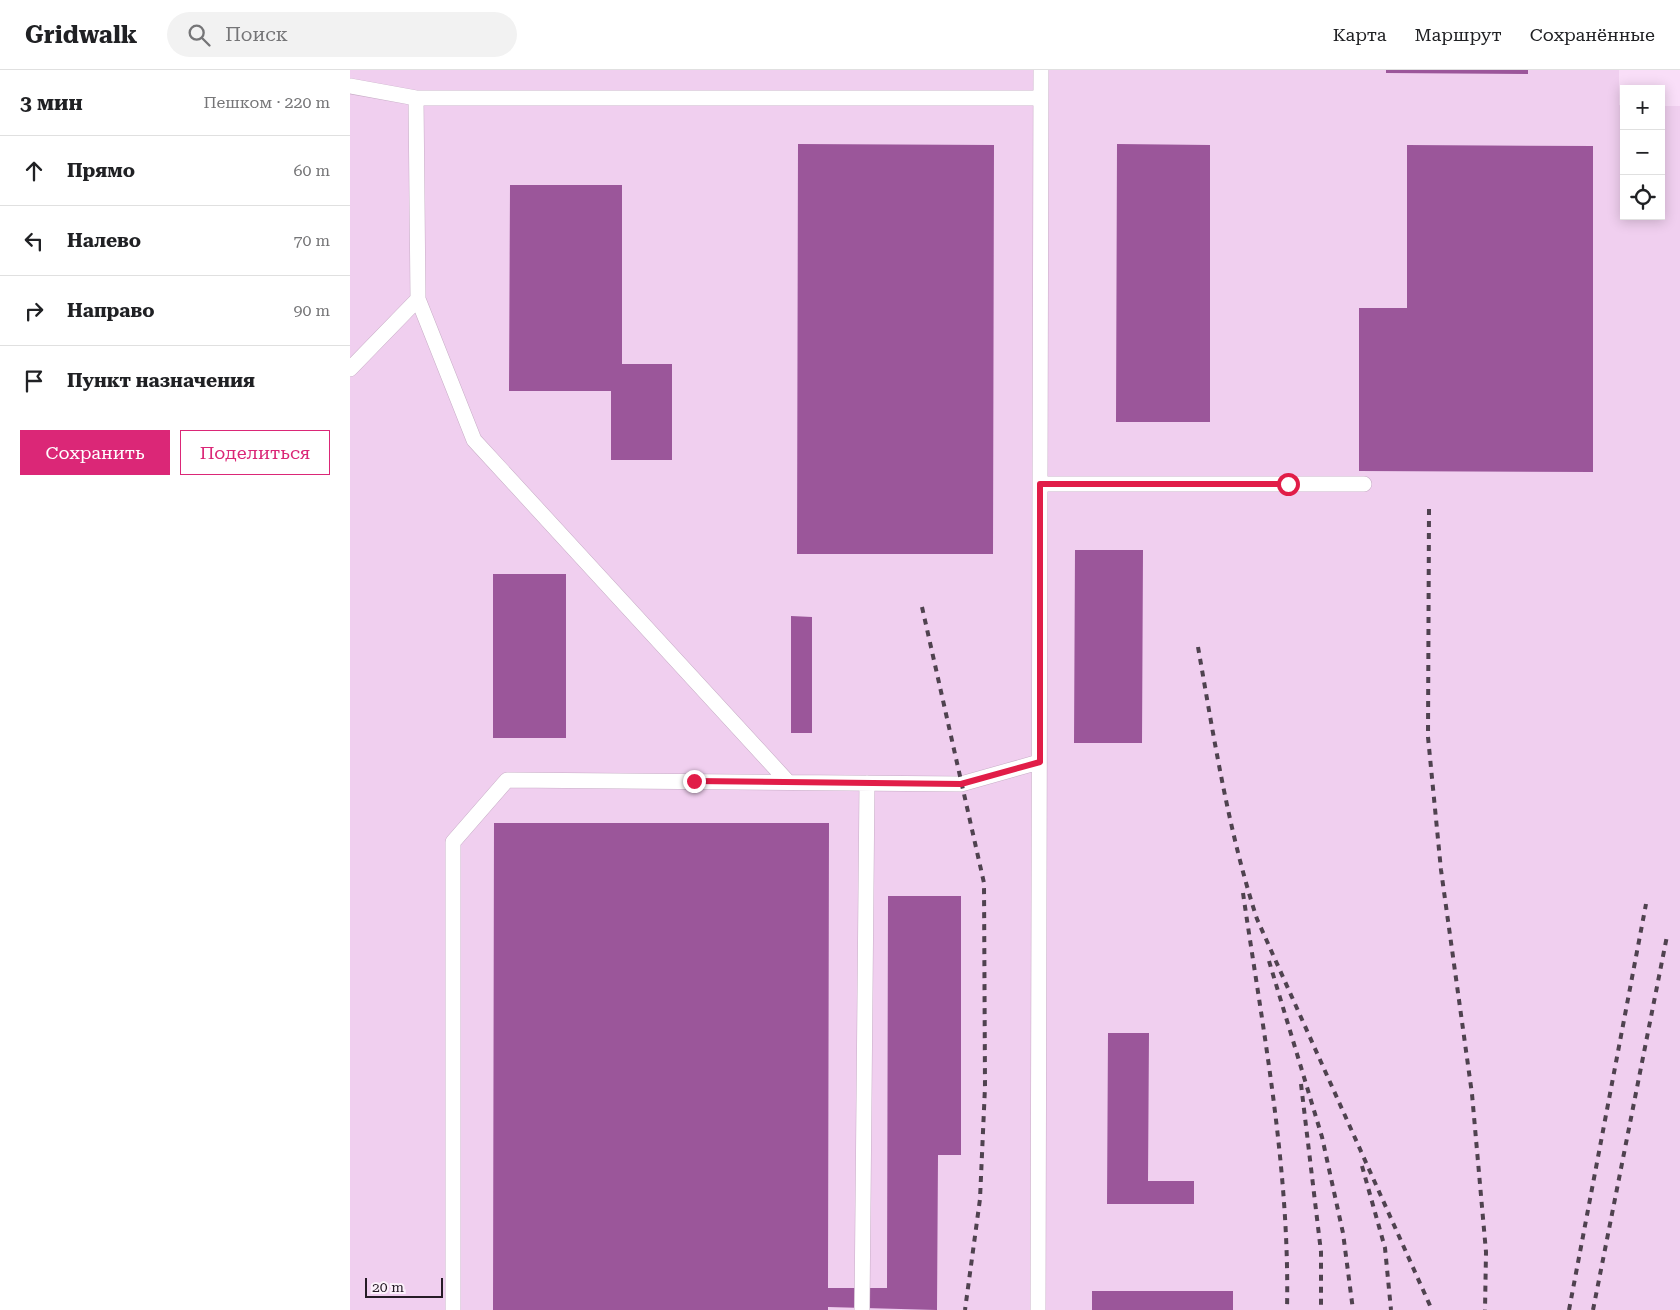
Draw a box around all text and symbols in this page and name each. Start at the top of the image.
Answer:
search box [167,12,517,57]
text: Gridwalk [25,21,137,49]
icon: search [185,21,213,49]
text: Поиск [225,23,288,46]
text: Карта [1333,24,1387,45]
text: Маршрут [1415,24,1502,45]
text: Сохранённые [1530,24,1655,45]
map controls [1620,85,1665,220]
button: + [1620,85,1665,130]
text: 3 мин [20,91,83,115]
text: Пешком · 220 m [203,93,330,112]
button: − [1620,130,1665,175]
icon: ahead [20,157,48,185]
text: Прямо [67,159,135,182]
text: 60 m [293,161,330,180]
button: locate [1620,175,1665,220]
icon: left [20,227,48,255]
text: Налево [67,229,141,252]
text: 70 m [293,231,330,250]
icon: right [20,297,48,325]
text: Направо [67,299,154,322]
text: 90 m [293,301,330,320]
icon: arrive [20,367,48,395]
text: Пункт назначения [67,369,255,392]
button: Сохранить [20,430,170,475]
button: Поделиться [180,430,330,475]
route start [1277,473,1300,496]
route end [683,770,706,793]
scale bar [365,1275,442,1298]
text: 20 m [372,1279,404,1295]

